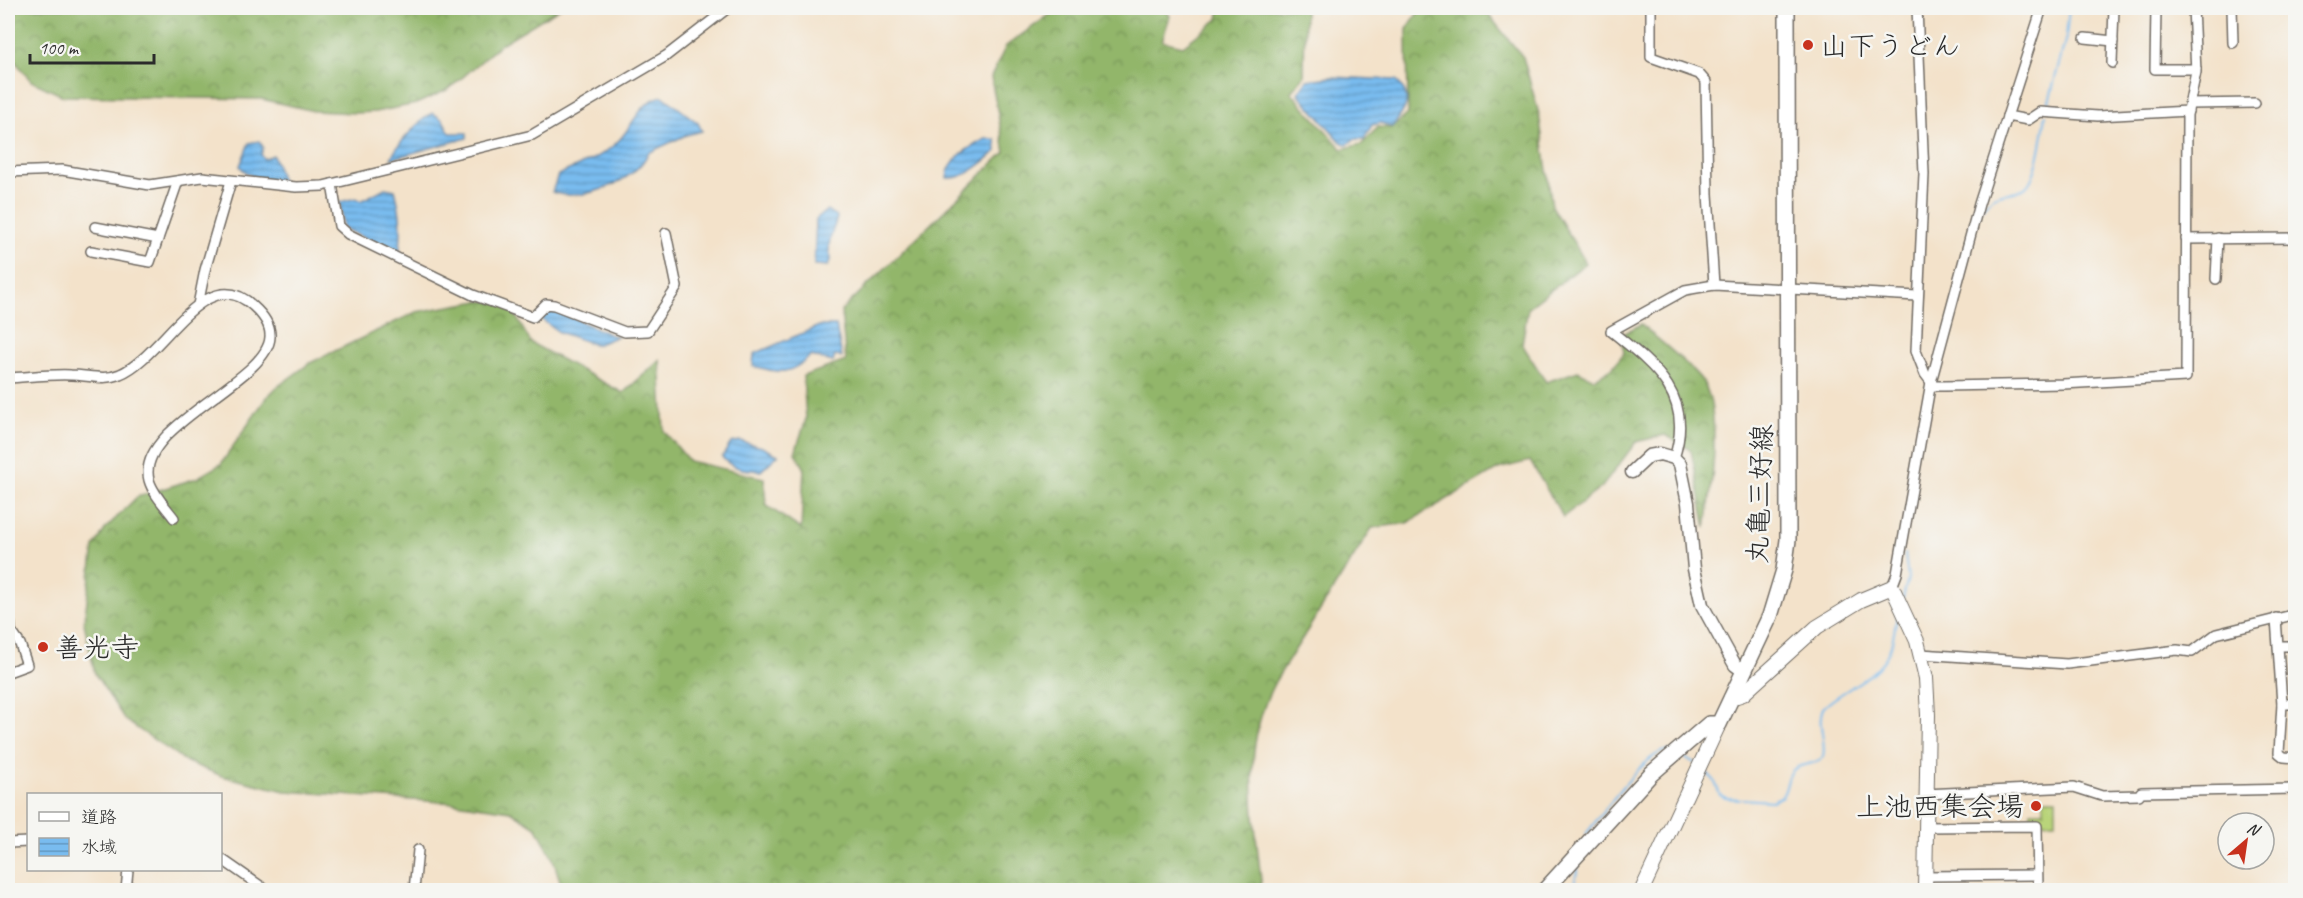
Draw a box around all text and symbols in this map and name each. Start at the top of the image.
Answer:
scale bar [30,27,154,65]
place label: 山下うどん [1820,28,1961,63]
text: 100 m [39,37,80,59]
marker: 山下うどん [1801,38,1815,52]
street label: 丸亀三好線 [1740,423,1779,565]
place label: 善光寺 [55,630,139,665]
marker: 善光寺 [36,640,50,654]
place label: 上池西集会場 [1856,789,2024,824]
legend [27,793,222,871]
marker: 上池西集会場 [2029,799,2043,813]
text: 道路 [81,806,117,828]
north arrow [2216,811,2276,871]
text: N [2244,818,2265,841]
text: 水域 [81,836,117,858]

